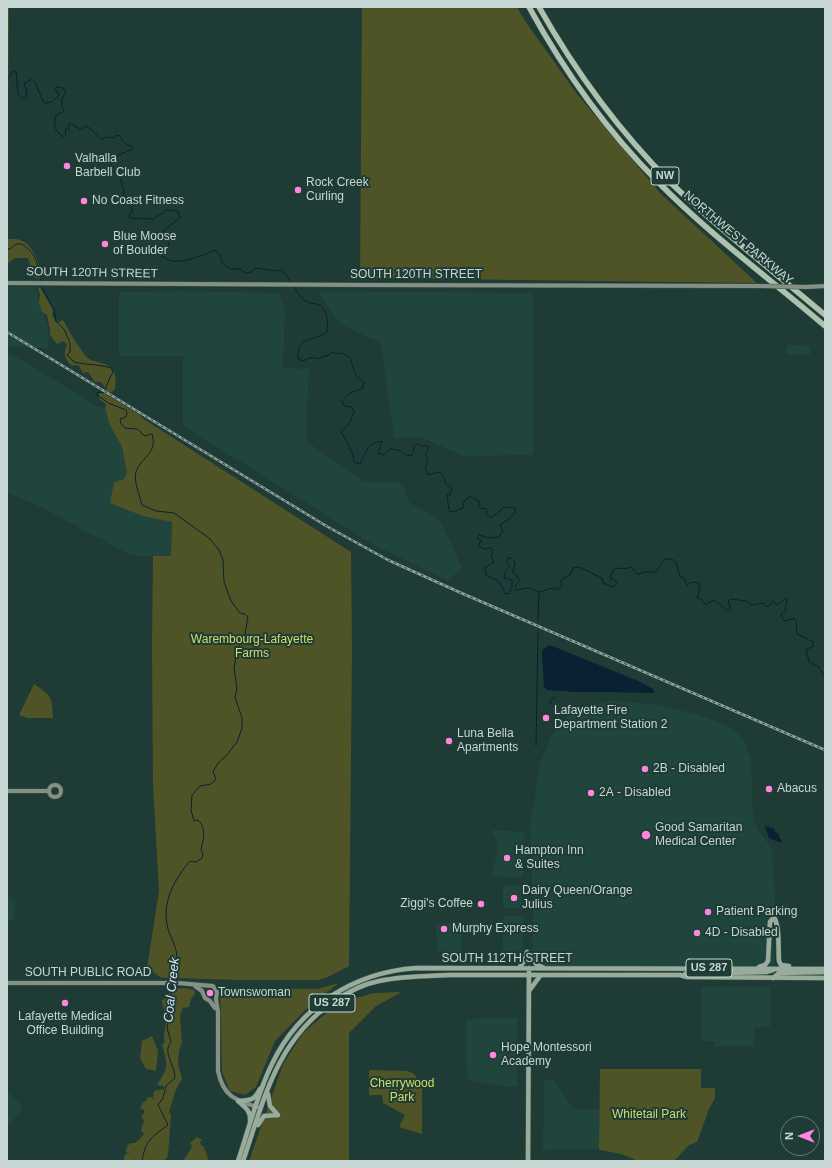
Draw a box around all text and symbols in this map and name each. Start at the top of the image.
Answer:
place label: Valhalla Barbell Club [75,152,140,180]
marker: Valhalla Barbell Club [62,161,72,171]
road number: NW [651,167,679,185]
place label: Rock Creek Curling [306,176,369,204]
marker: Rock Creek Curling [293,185,303,195]
street label: NORTHWEST PARKWAY [680,188,796,288]
place label: No Coast Fitness [92,194,184,208]
marker: No Coast Fitness [79,196,89,206]
place label: Blue Moose of Boulder [113,230,176,258]
marker: Blue Moose of Boulder [100,239,110,249]
street label: SOUTH 120TH STREET [26,265,158,281]
street label: SOUTH 120TH STREET [350,268,482,282]
park label: Warembourg-Lafayette Farms [191,633,313,661]
place label: Lafayette Fire Department Station 2 [554,704,667,732]
marker: Lafayette Fire Department Station 2 [541,713,551,723]
place label: Luna Bella Apartments [457,727,518,755]
marker: Luna Bella Apartments [444,736,454,746]
place label: 2B - Disabled [653,762,725,776]
marker: 2B - Disabled [640,764,650,774]
place label: Abacus [777,782,817,796]
marker: Abacus [764,784,774,794]
place label: 2A - Disabled [599,786,671,800]
marker: 2A - Disabled [586,788,596,798]
place label: Good Samaritan Medical Center [655,821,742,849]
marker: Good Samaritan Medical Center [640,829,652,841]
place label: Hampton Inn & Suites [515,844,584,872]
marker: Hampton Inn & Suites [502,853,512,863]
place label: Dairy Queen/Orange Julius [522,884,633,912]
marker: Dairy Queen/Orange Julius [509,893,519,903]
place label: Ziggi's Coffee [400,897,473,911]
marker: Ziggi's Coffee [476,899,486,909]
place label: Patient Parking [716,905,797,919]
marker: Patient Parking [703,907,713,917]
place label: Murphy Express [452,922,539,936]
marker: Murphy Express [439,924,449,934]
place label: 4D - Disabled [705,926,778,940]
marker: 4D - Disabled [692,928,702,938]
street label: SOUTH 112TH STREET [441,952,573,966]
water label: Coal Creek [161,957,183,1023]
road number: US 287 [686,959,732,977]
street label: SOUTH PUBLIC ROAD [25,966,151,980]
place label: Townswoman [218,986,291,1000]
marker: Townswoman [205,988,215,998]
road number: US 287 [309,994,355,1012]
marker: Lafayette Medical Office Building [60,998,70,1008]
place label: Lafayette Medical Office Building [18,1010,112,1038]
place label: Hope Montessori Academy [501,1041,592,1069]
marker: Hope Montessori Academy [488,1050,498,1060]
park label: Cherrywood Park [370,1077,434,1105]
park label: Whitetail Park [612,1108,686,1122]
north arrow [780,1116,820,1156]
text: N [783,1132,795,1140]

